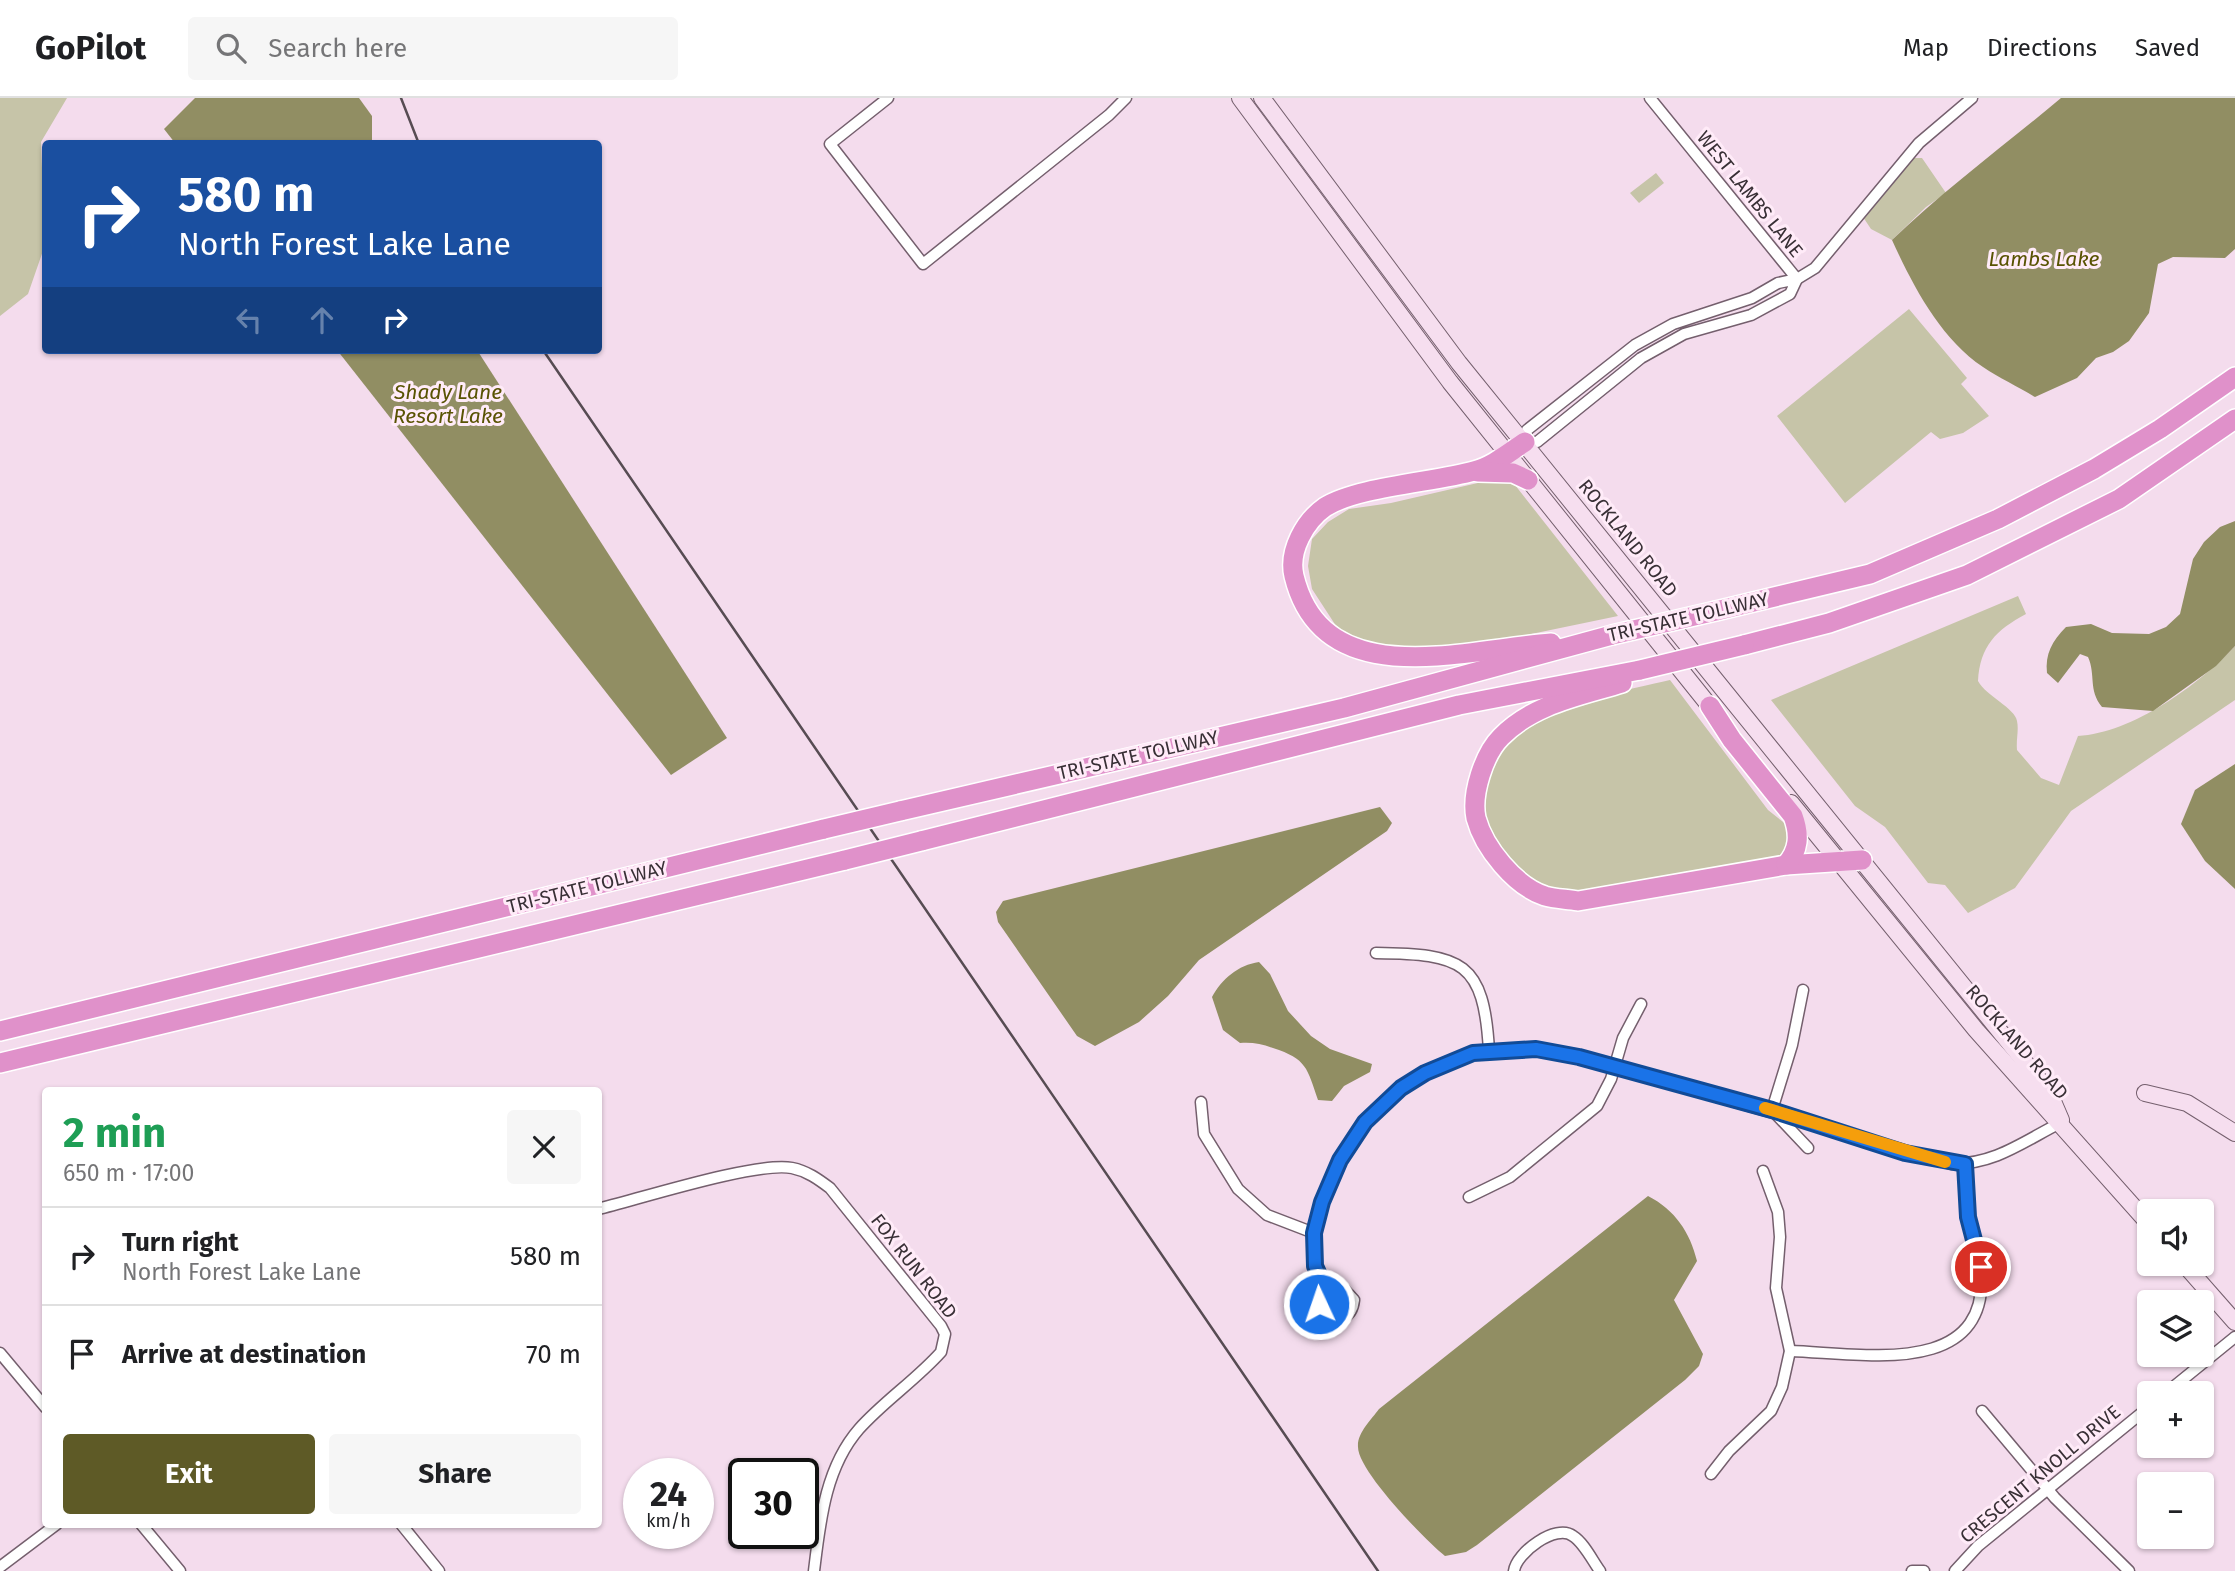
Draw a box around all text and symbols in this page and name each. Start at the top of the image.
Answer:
search box [188,17,678,80]
text: GoPilot [35,28,146,68]
icon: search [212,29,250,67]
text: Search here [268,33,407,64]
text: Map [1903,34,1949,62]
text: Directions [1987,34,2097,62]
text: Saved [2135,34,2200,62]
street label: WEST LAMBS LANE [1692,126,1808,262]
text: 580 m [178,165,314,224]
icon: right [63,168,154,259]
text: North Forest Lake Lane [178,225,511,263]
water label: Lambs Lake [1989,246,2100,272]
icon: left [230,301,268,339]
icon: ahead [303,301,341,339]
icon: right [376,301,414,339]
water label: Shady Lane Resort Lake [393,379,503,429]
street label: ROCKLAND ROAD [1574,475,1682,601]
street label: TRI-STATE TOLLWAY [1605,587,1771,647]
street label: TRI-STATE TOLLWAY [1055,725,1221,785]
street label: TRI-STATE TOLLWAY [505,856,670,918]
street label: ROCKLAND ROAD [1961,980,2073,1104]
text: 2 min [63,1108,166,1158]
button: close [507,1110,581,1184]
text: 650 m · 17:00 [63,1159,194,1187]
map controls [2137,1199,2214,1549]
button: sound [2137,1199,2214,1276]
street label: FOX RUN ROAD [866,1209,962,1323]
text: Turn right [122,1227,239,1258]
icon: right [63,1237,101,1275]
pin [1951,1237,2011,1297]
text: 580 m [510,1241,581,1272]
icon: arrive [1962,1248,2000,1286]
text: North Forest Lake Lane [122,1258,361,1286]
position arrow [1282,1267,1356,1341]
button: layers [2137,1290,2214,1367]
icon: arrive [63,1335,101,1373]
text: Arrive at destination [122,1339,366,1370]
text: 70 m [526,1339,581,1370]
button: + [2137,1381,2214,1458]
street label: CRESCENT KNOLL DRIVE [1955,1400,2125,1548]
button: Exit [63,1434,315,1514]
button: Share [329,1434,581,1514]
speed limit sign: 30 [728,1458,819,1549]
button: − [2137,1472,2214,1549]
text: 24 [650,1473,687,1515]
text: km/h [646,1510,691,1532]

